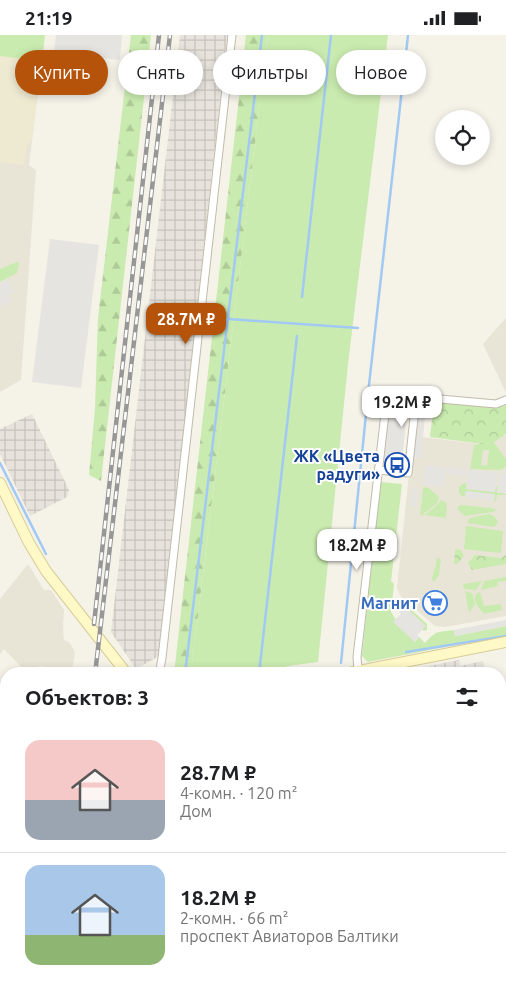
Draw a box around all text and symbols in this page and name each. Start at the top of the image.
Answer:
text: 21:19 [25,7,73,29]
chip: Купить [15,50,108,95]
chip: Снять [118,50,203,95]
chip: Фильтры [213,50,326,95]
chip: Новое [336,50,426,95]
map controls [435,110,490,165]
button: locate [435,110,490,165]
pin: 28.7M ₽ [140,303,232,345]
text: 28.7M ₽ [157,310,215,328]
pin: 19.2M ₽ [356,385,448,428]
text: 19.2M ₽ [373,393,431,411]
place label: ЖК «Цвета радуги» [294,447,380,483]
bus stop icon: ЖК «Цвета радуги» [384,452,410,478]
pin: 18.2M ₽ [311,529,403,571]
text: 18.2M ₽ [328,536,386,554]
supermarket icon: Магнит [422,590,448,616]
place label: Магнит [361,594,418,612]
icon: filters [453,683,481,711]
text: Объектов: 3 [25,685,149,709]
icon: home [65,760,125,820]
text: 28.7M ₽ [180,760,256,784]
text: 4-комн. · 120 m² [180,784,297,802]
text: Дом [180,802,212,820]
icon: home [65,885,125,945]
text: 18.2M ₽ [180,885,256,909]
text: 2-комн. · 66 m² [180,909,288,927]
text: проспект Авиаторов Балтики [180,927,399,945]

